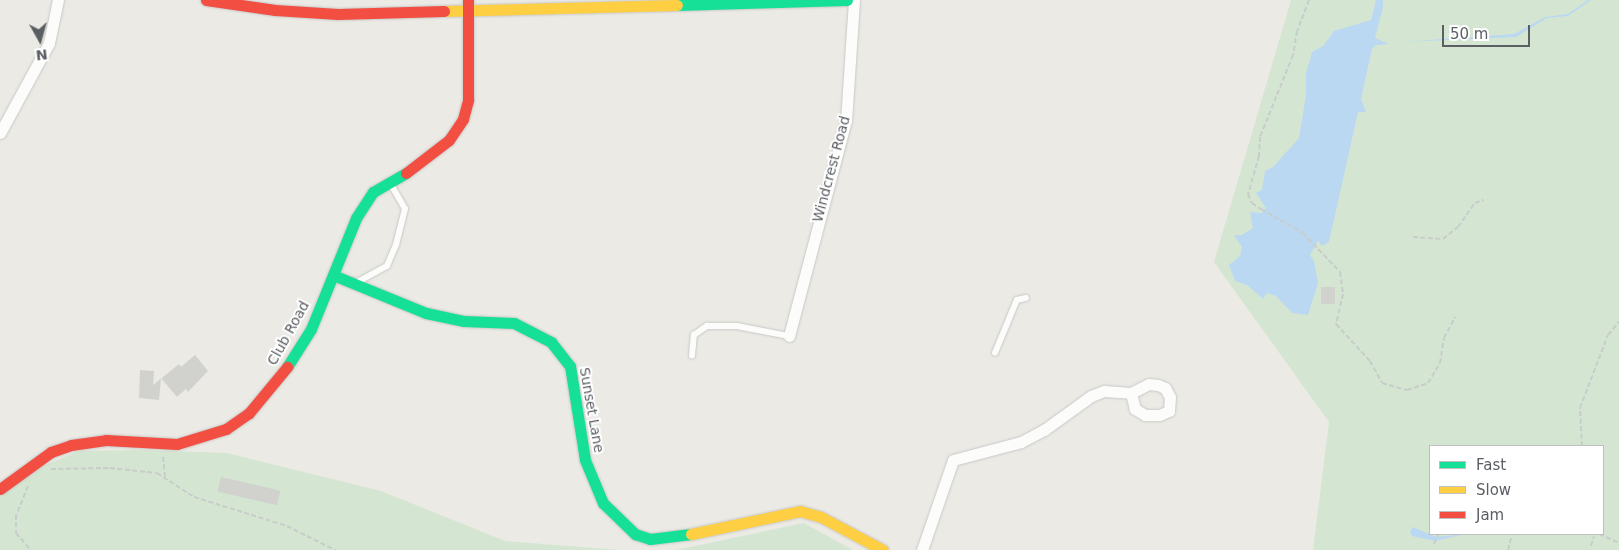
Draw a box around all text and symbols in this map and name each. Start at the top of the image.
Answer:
north arrow [15,15,65,65]
scale bar [1444,15,1532,47]
text: 50 m [1450,25,1488,43]
text: N [35,46,49,64]
street label: Windcrest Road [809,114,853,224]
street label: Club Road [263,298,313,368]
street label: Sunset Lane [576,366,608,454]
legend [1429,445,1604,535]
text: Fast [1476,456,1506,474]
text: Slow [1476,481,1511,499]
text: Jam [1476,506,1504,524]

